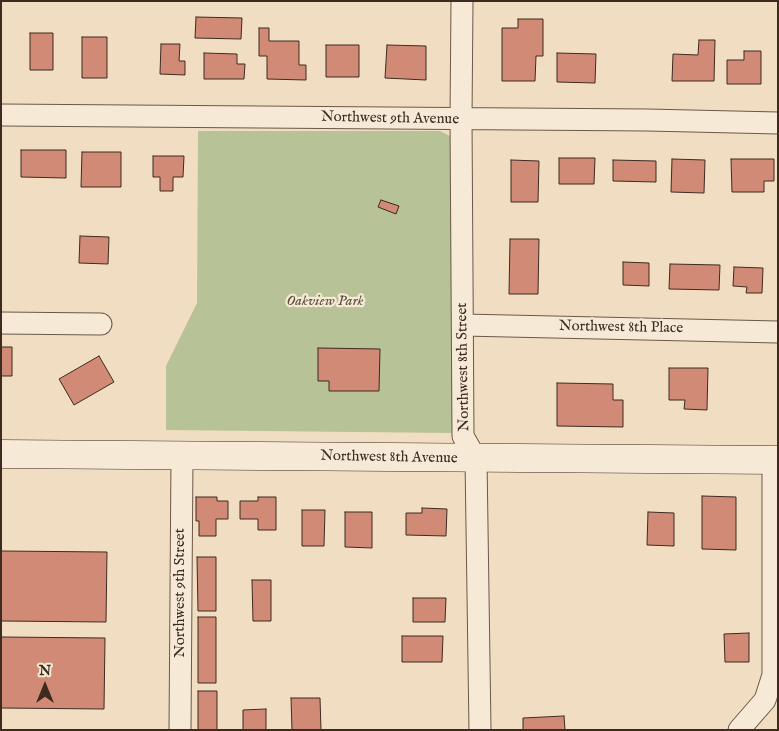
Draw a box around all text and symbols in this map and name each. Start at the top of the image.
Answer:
street label: Northwest 9th Avenue [321,109,459,129]
park label: Oakview Park [286,293,364,311]
street label: Northwest 8th Street [454,302,474,432]
street label: Northwest 8th Place [559,318,683,338]
street label: Northwest 8th Avenue [320,448,458,468]
street label: Northwest 9th Street [172,528,190,658]
north arrow [20,661,70,711]
text: N [39,662,51,680]

